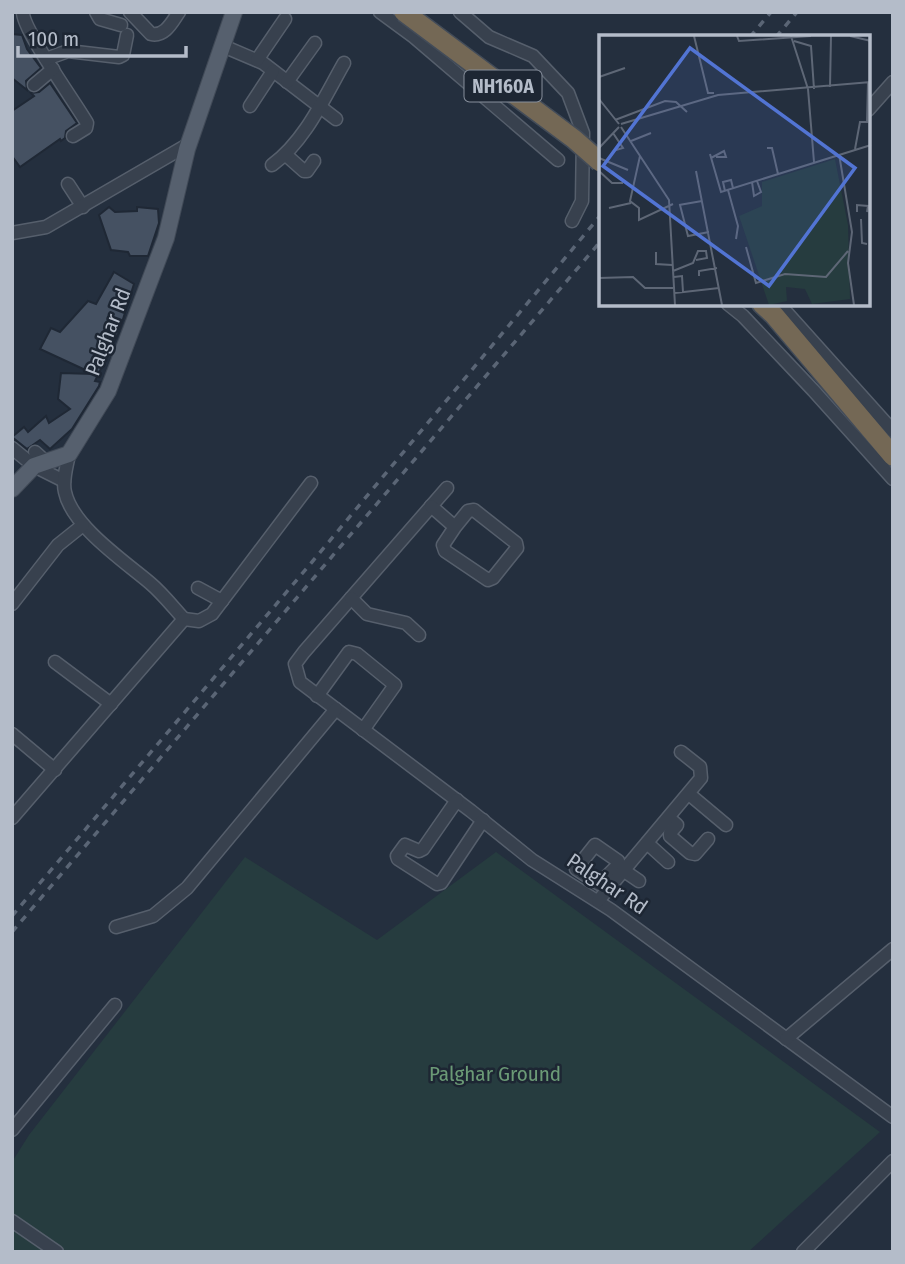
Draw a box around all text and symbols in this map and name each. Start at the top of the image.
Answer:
scale bar [18,14,186,58]
text: 100 m [28,26,79,52]
inset map [599,35,870,306]
road number: NH160A [464,71,542,102]
street label: Palghar Rd [79,285,137,379]
street label: Palghar Rd [562,848,652,920]
park label: Palghar Ground [429,1061,561,1087]

